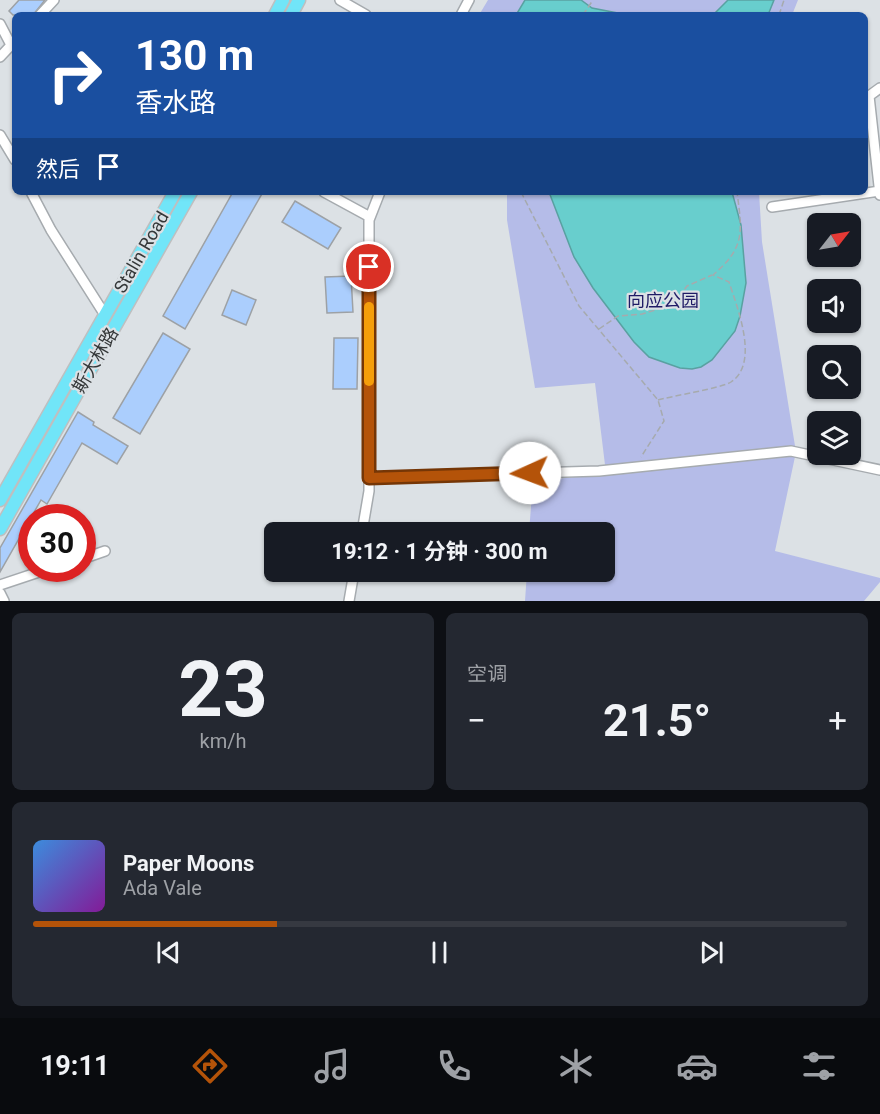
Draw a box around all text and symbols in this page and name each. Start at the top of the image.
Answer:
text: 130 m [135,31,254,80]
icon: right [36,36,114,114]
text: 香水路 [135,87,216,119]
icon: arrive [92,150,125,183]
text: 然后 [36,157,80,182]
street label: Stalin Road [109,207,173,297]
north arrow [807,213,861,267]
map controls [807,213,861,465]
pin [343,241,394,292]
icon: arrive [352,250,385,283]
button: sound [807,279,861,333]
park label: 向应公园 [627,290,699,311]
street label: 斯大林路 [68,324,122,396]
button: search [807,345,861,399]
button: layers [807,411,861,465]
position arrow [498,441,562,505]
speed limit sign: 30 [18,504,96,582]
text: 19:12 · 1 分钟 · 300 m [331,539,548,564]
text: 23 [178,644,268,735]
text: 空调 [467,662,507,686]
text: 21.5° [603,694,711,747]
text: − [467,701,486,740]
text: + [828,701,847,740]
text: km/h [200,729,246,753]
text: Paper Moons [123,851,254,876]
text: Ada Vale [123,876,202,900]
icon: previous [152,936,185,969]
icon: pause [423,936,456,969]
icon: next [695,936,728,969]
icon: directions [189,1045,231,1087]
icon: music [311,1045,353,1087]
icon: phone [433,1045,475,1087]
icon: climate [555,1045,597,1087]
icon: car [676,1045,718,1087]
icon: filters [798,1045,840,1087]
text: 19:11 [40,1050,109,1082]

